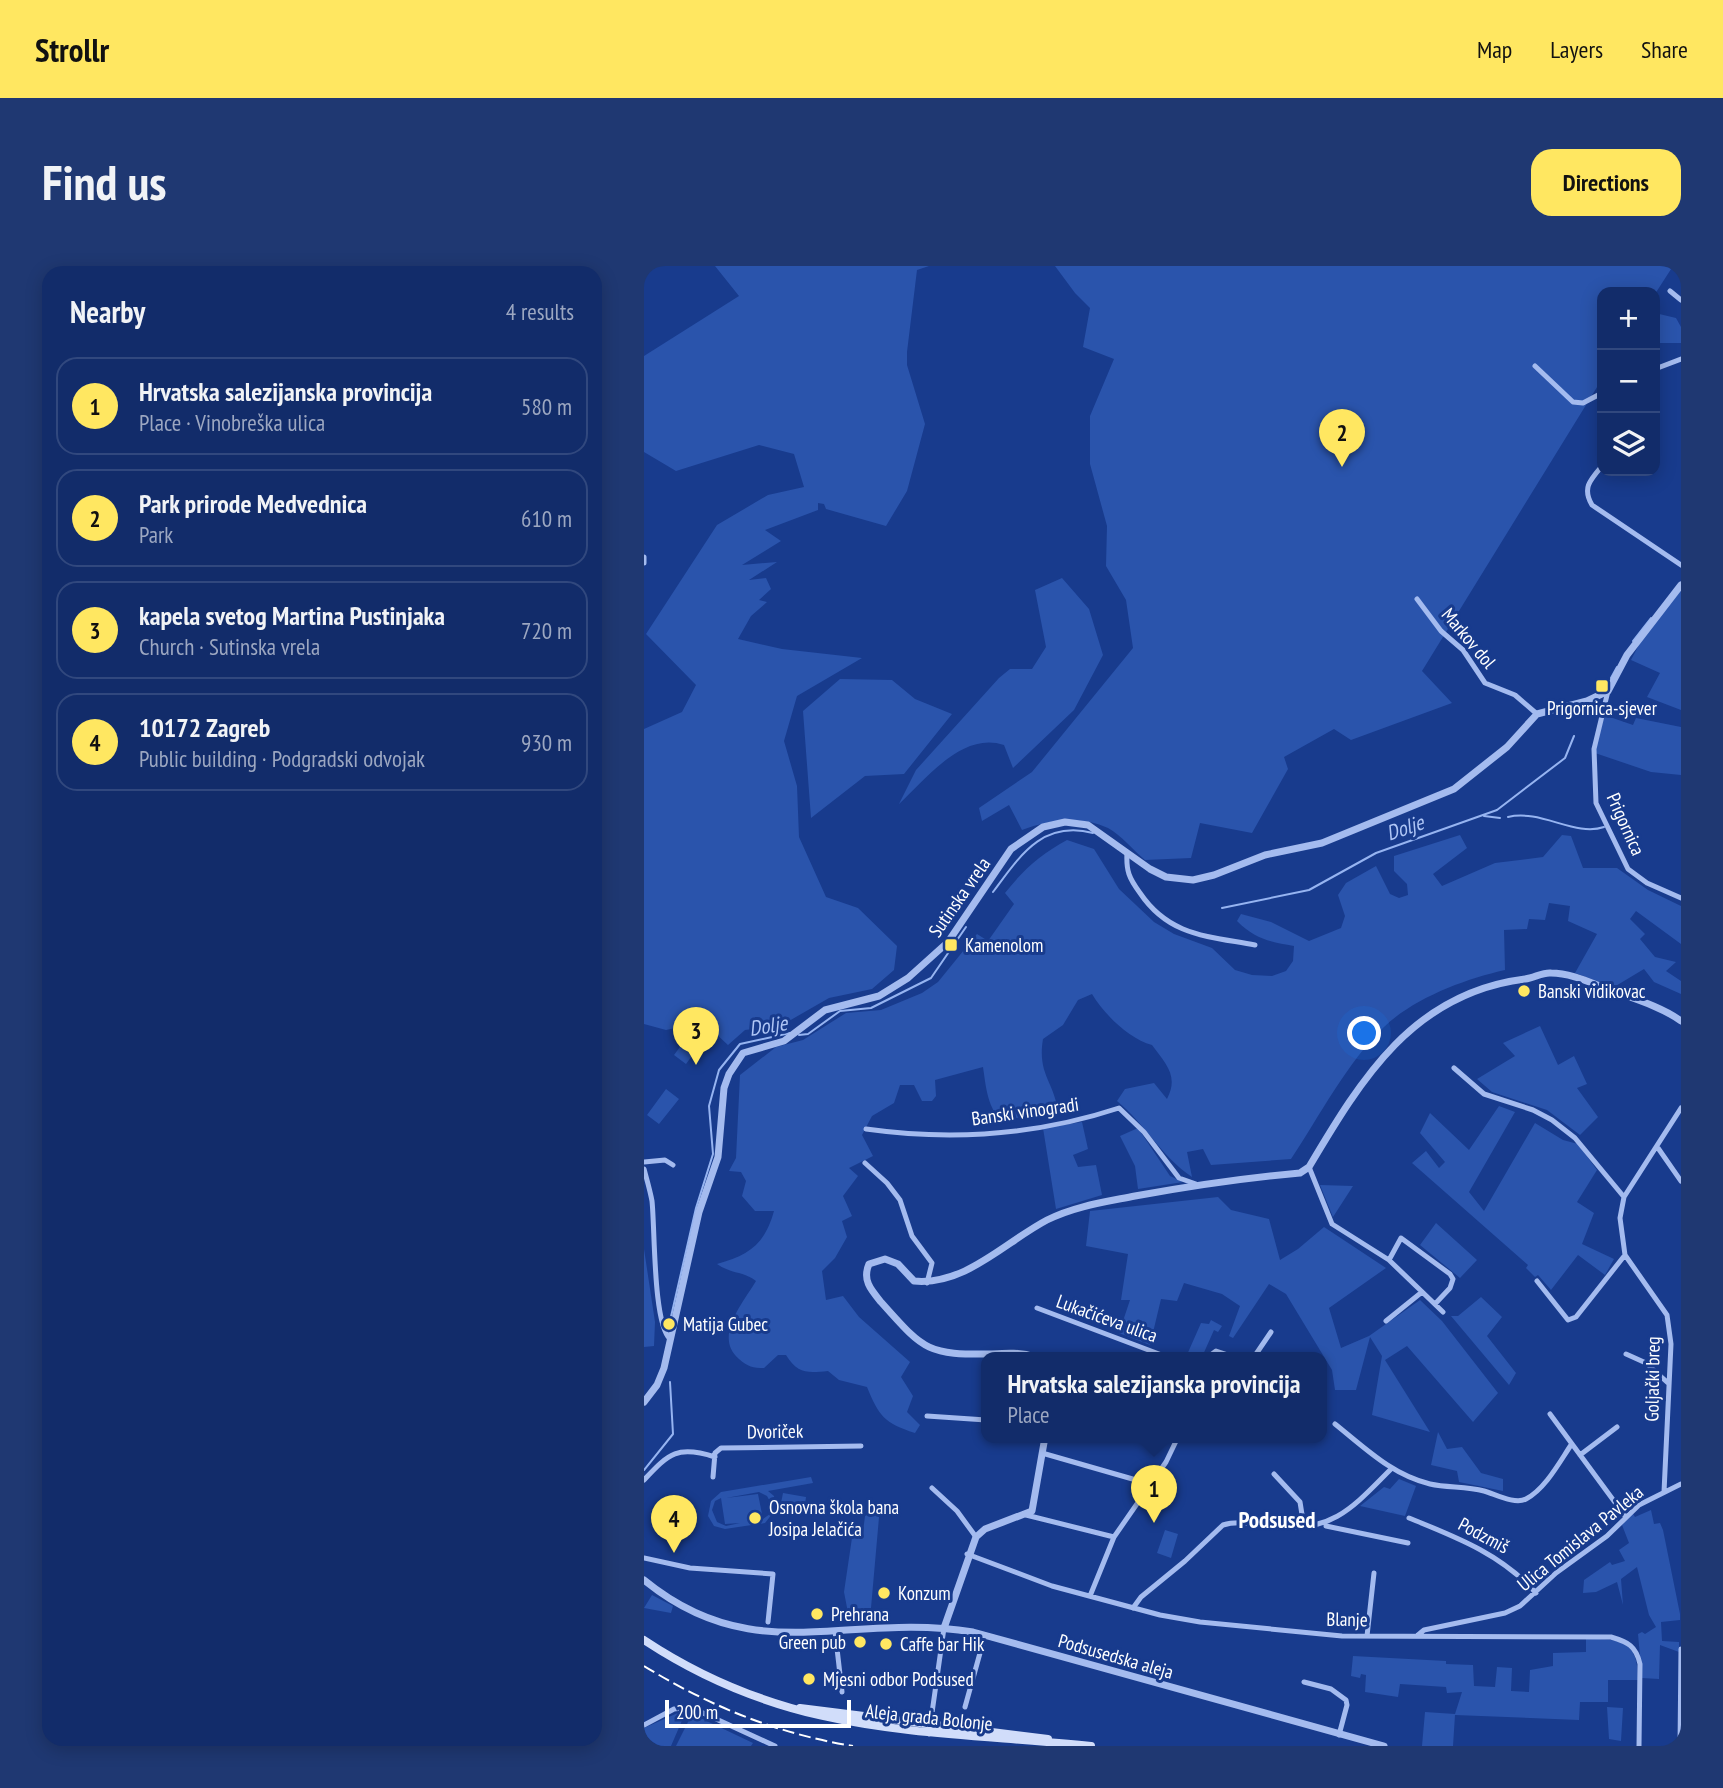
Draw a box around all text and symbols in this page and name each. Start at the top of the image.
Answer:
text: Strollr [35,28,109,71]
text: Map [1477,34,1512,65]
text: Layers [1550,34,1603,65]
text: Share [1641,34,1688,65]
button: Directions [1531,149,1681,216]
text: Find us [42,150,166,214]
map controls [1597,287,1660,476]
button: + [1597,287,1660,350]
text: Nearby [70,292,145,331]
text: 4 results [506,297,574,326]
button: − [1597,350,1660,413]
text: Hrvatska salezijanska provincija [139,375,432,408]
text: 1 [90,392,101,421]
text: 580 m [521,392,572,421]
text: Place · Vinobreška ulica [139,408,325,437]
pin: 2 [1319,409,1365,467]
button: layers [1597,413,1660,476]
text: Park prirode Medvednica [139,487,367,520]
text: 2 [90,504,101,533]
text: 610 m [521,504,572,533]
text: Park [139,520,173,549]
text: kapela svetog Martina Pustinjaka [139,599,445,632]
street label: Markov dol [1437,603,1502,674]
text: 3 [90,616,101,645]
text: 720 m [521,616,572,645]
text: Church · Sutinska vrela [139,632,320,661]
marker: Prigornica-sjever [1594,678,1610,694]
place label: Prigornica-sjever [1547,696,1658,720]
text: 10172 Zagreb [139,711,270,744]
text: 4 [90,728,101,757]
text: 930 m [521,728,572,757]
text: Public building · Podgradski odvojak [139,744,425,773]
street label: Prigornica [1602,789,1650,859]
water label: Dolje [1382,808,1429,847]
street label: Sutinska vrela [923,852,995,942]
place label: Kamenolom [965,933,1043,957]
marker: Kamenolom [943,937,959,953]
place label: Banski vidikovac [1538,979,1646,1003]
marker: Banski vidikovac [1516,983,1532,999]
pin: 3 [673,1007,719,1065]
water label: Dolje [747,1009,790,1042]
your location [1347,1016,1381,1050]
street label: Banski vinogradi [970,1092,1080,1130]
street label: Lukačićeva ulica [1053,1289,1161,1347]
place label: Matija Gubec [683,1312,768,1336]
marker: Matija Gubec [661,1316,677,1332]
street label: Goljački breg [1639,1336,1665,1422]
popup [981,1352,1327,1443]
text: Hrvatska salezijanska provincija [1007,1367,1301,1400]
text: Place [1007,1400,1050,1429]
street label: Dvoriček [747,1418,804,1443]
pin: 1 [1131,1465,1177,1523]
street label: Ulica Tomislava Pavleka [1512,1480,1648,1596]
pin: 4 [651,1495,697,1553]
place label: Osnovna škola bana Josipa Jelačića [768,1495,899,1541]
district label: Podsused [1238,1505,1316,1534]
marker: Osnovna škola bana Josipa Jelačića [747,1510,763,1526]
street label: Podzmiš [1454,1512,1514,1558]
place label: Konzum [898,1581,951,1605]
marker: Konzum [876,1585,892,1601]
place label: Prehrana [831,1602,889,1626]
marker: Prehrana [809,1606,825,1622]
street label: Blanje [1326,1607,1368,1631]
street label: Podsusedska aleja [1056,1628,1176,1684]
place label: Green pub [779,1630,846,1654]
place label: Caffe bar Hik [900,1632,985,1656]
marker: Green pub [852,1634,868,1650]
marker: Caffe bar Hik [878,1636,894,1652]
place label: Mjesni odbor Podsused [823,1667,974,1691]
marker: Mjesni odbor Podsused [801,1671,817,1687]
scale bar [665,1697,850,1729]
street label: Aleja grada Bolonje [864,1698,994,1736]
text: 200 m [676,1700,718,1724]

